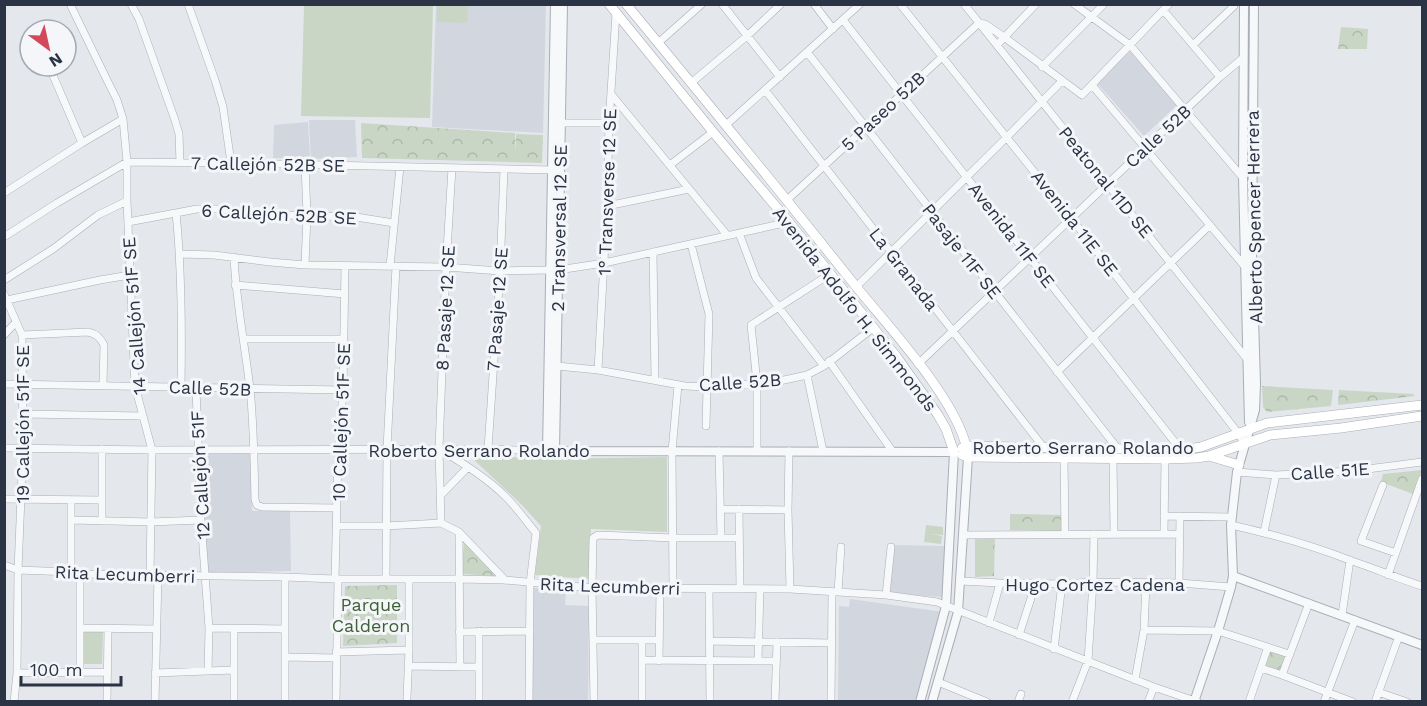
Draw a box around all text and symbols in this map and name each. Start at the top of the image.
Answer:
north arrow [18,18,78,78]
text: N [46,49,66,71]
street label: 5 Paseo 52B [837,67,929,155]
street label: Calle 52B [1121,100,1195,172]
street label: 1° Transverse 12 SE [594,108,620,276]
street label: Alberto Spencer Herrera [1242,110,1266,324]
street label: Peatonal 11D SE [1055,122,1157,242]
street label: 2 Transversal 12 SE [547,144,571,312]
street label: 7 Callejón 52B SE [191,152,345,176]
street label: Avenida 11E SE [1027,166,1123,280]
street label: Avenida 11F SE [964,178,1060,292]
street label: 6 Callejón 52B SE [201,199,357,229]
street label: Pasaje 11F SE [918,199,1006,303]
street label: Avenida Adolfo H. Simmonds [769,202,941,416]
street label: La Granada [865,223,943,315]
street label: 14 Callejón 51F SE [118,236,150,396]
street label: 8 Pasaje 12 SE [431,245,459,371]
street label: 7 Pasaje 12 SE [482,246,512,372]
street label: 10 Callejón 51F SE [328,342,354,502]
street label: 19 Callejón 51F SE [12,345,33,503]
street label: Calle 52B [698,369,782,395]
street label: Calle 52B [168,376,252,400]
street label: 12 Callejón 51F [186,410,214,540]
street label: Roberto Serrano Rolando [972,437,1194,458]
street label: Roberto Serrano Rolando [368,440,590,461]
street label: Calle 51E [1290,458,1370,484]
street label: Rita Lecumberri [54,561,196,587]
street label: Rita Lecumberri [539,573,681,599]
street label: Hugo Cortez Cadena [1005,574,1185,595]
park label: Parque Calderon [332,594,410,636]
scale bar [21,649,122,687]
text: 100 m [30,659,83,680]

